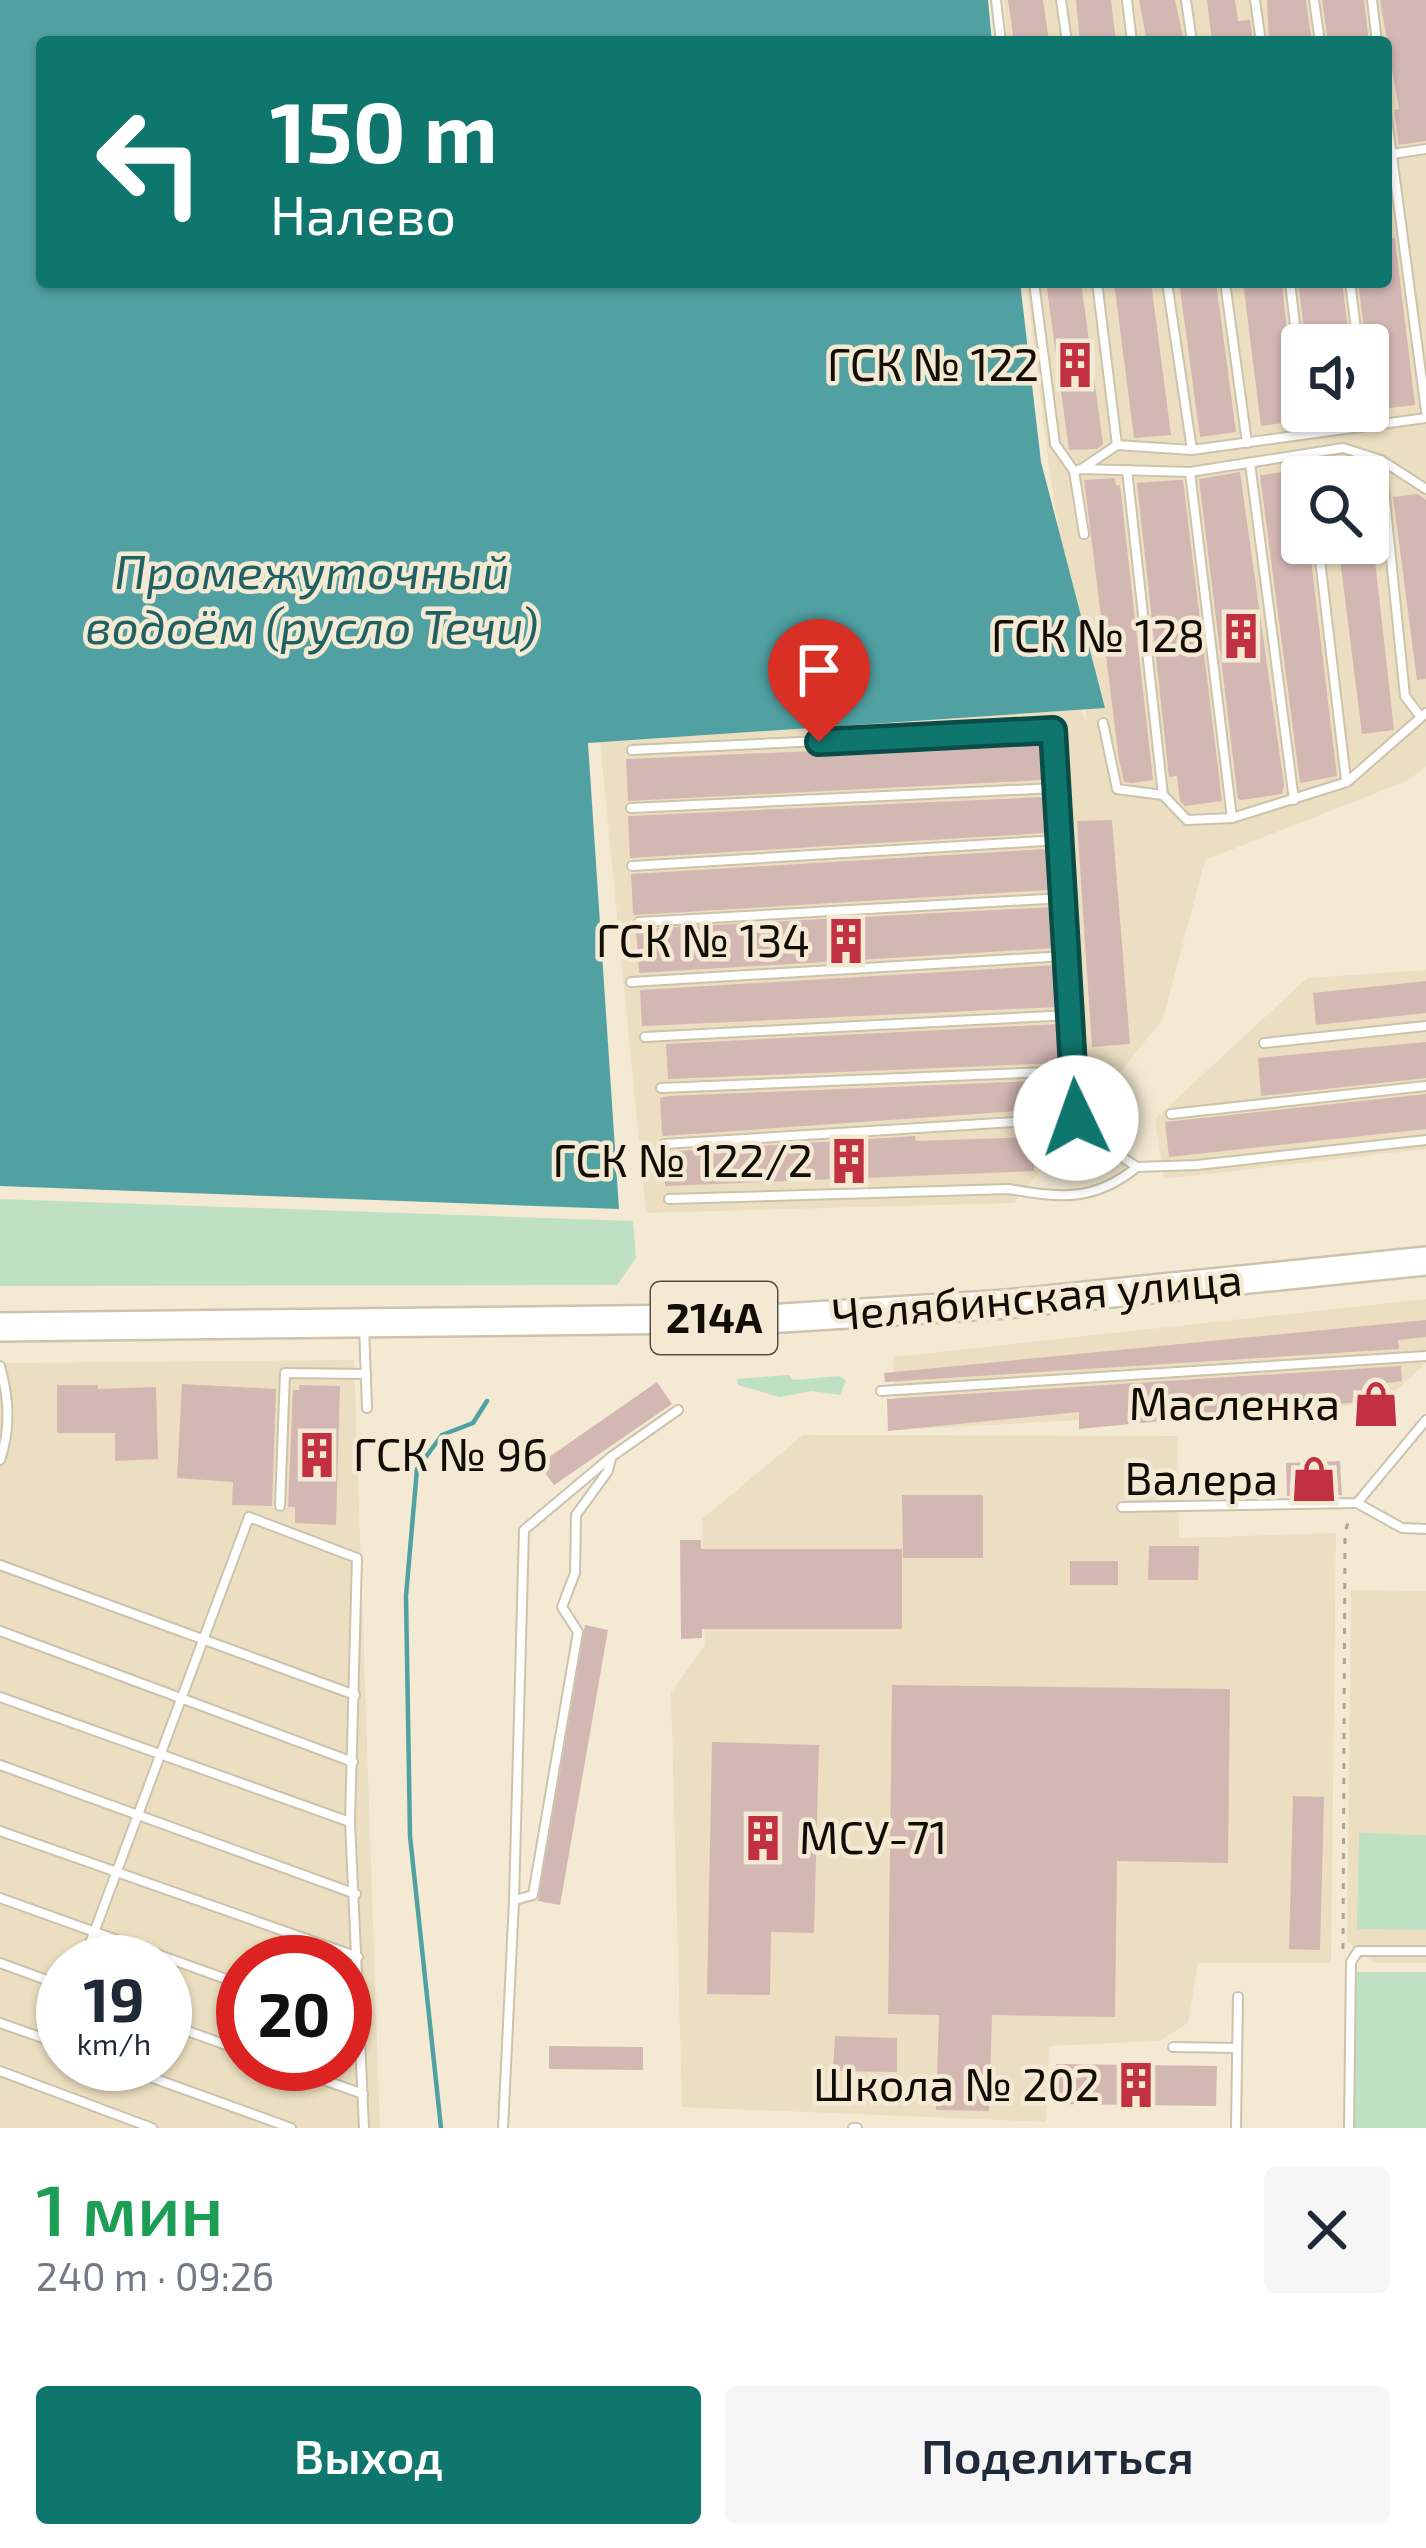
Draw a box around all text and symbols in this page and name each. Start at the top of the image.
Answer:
text: 150 m [270,79,498,180]
icon: left [72,84,228,240]
text: Налево [270,181,456,246]
map controls [1281,324,1389,564]
button: sound [1281,324,1389,432]
place label: ГСК № 122 [827,336,1039,390]
building icon: ГСК № 122 [1050,340,1100,390]
button: search [1281,456,1389,564]
water label: Промежуточный водоём (русло Течи) [86,541,538,655]
place label: ГСК № 128 [991,607,1205,661]
building icon: ГСК № 128 [1216,611,1266,661]
pin [768,619,870,742]
icon: arrive [786,637,852,703]
place label: ГСК № 134 [596,912,810,966]
building icon: ГСК № 134 [821,916,871,966]
position arrow [1013,1055,1139,1181]
place label: ГСК № 122/2 [553,1132,813,1186]
building icon: ГСК № 122/2 [824,1136,874,1186]
street label: Челябинская улица [829,1250,1244,1341]
road number: 214А [651,1282,777,1354]
place label: Масленка [1129,1375,1340,1429]
shop icon: Масленка [1351,1379,1401,1429]
place label: ГСК № 96 [353,1426,548,1480]
building icon: ГСК № 96 [292,1430,342,1480]
place label: Валера [1125,1450,1278,1504]
shop icon: Валера [1289,1454,1339,1504]
place label: МСУ-71 [799,1809,947,1863]
building icon: МСУ-71 [738,1813,788,1863]
speed limit sign: 20 [216,1935,372,2091]
text: 19 [83,1962,145,2034]
text: km/h [77,2025,151,2061]
place label: Школа № 202 [813,2056,1100,2110]
building icon: Школа № 202 [1111,2060,1161,2110]
text: 1 мин [36,2164,223,2250]
button: close [1264,2167,1390,2293]
text: 240 m · 09:26 [36,2252,274,2299]
button: Выход [36,2386,701,2524]
button: Поделиться [725,2386,1390,2524]

